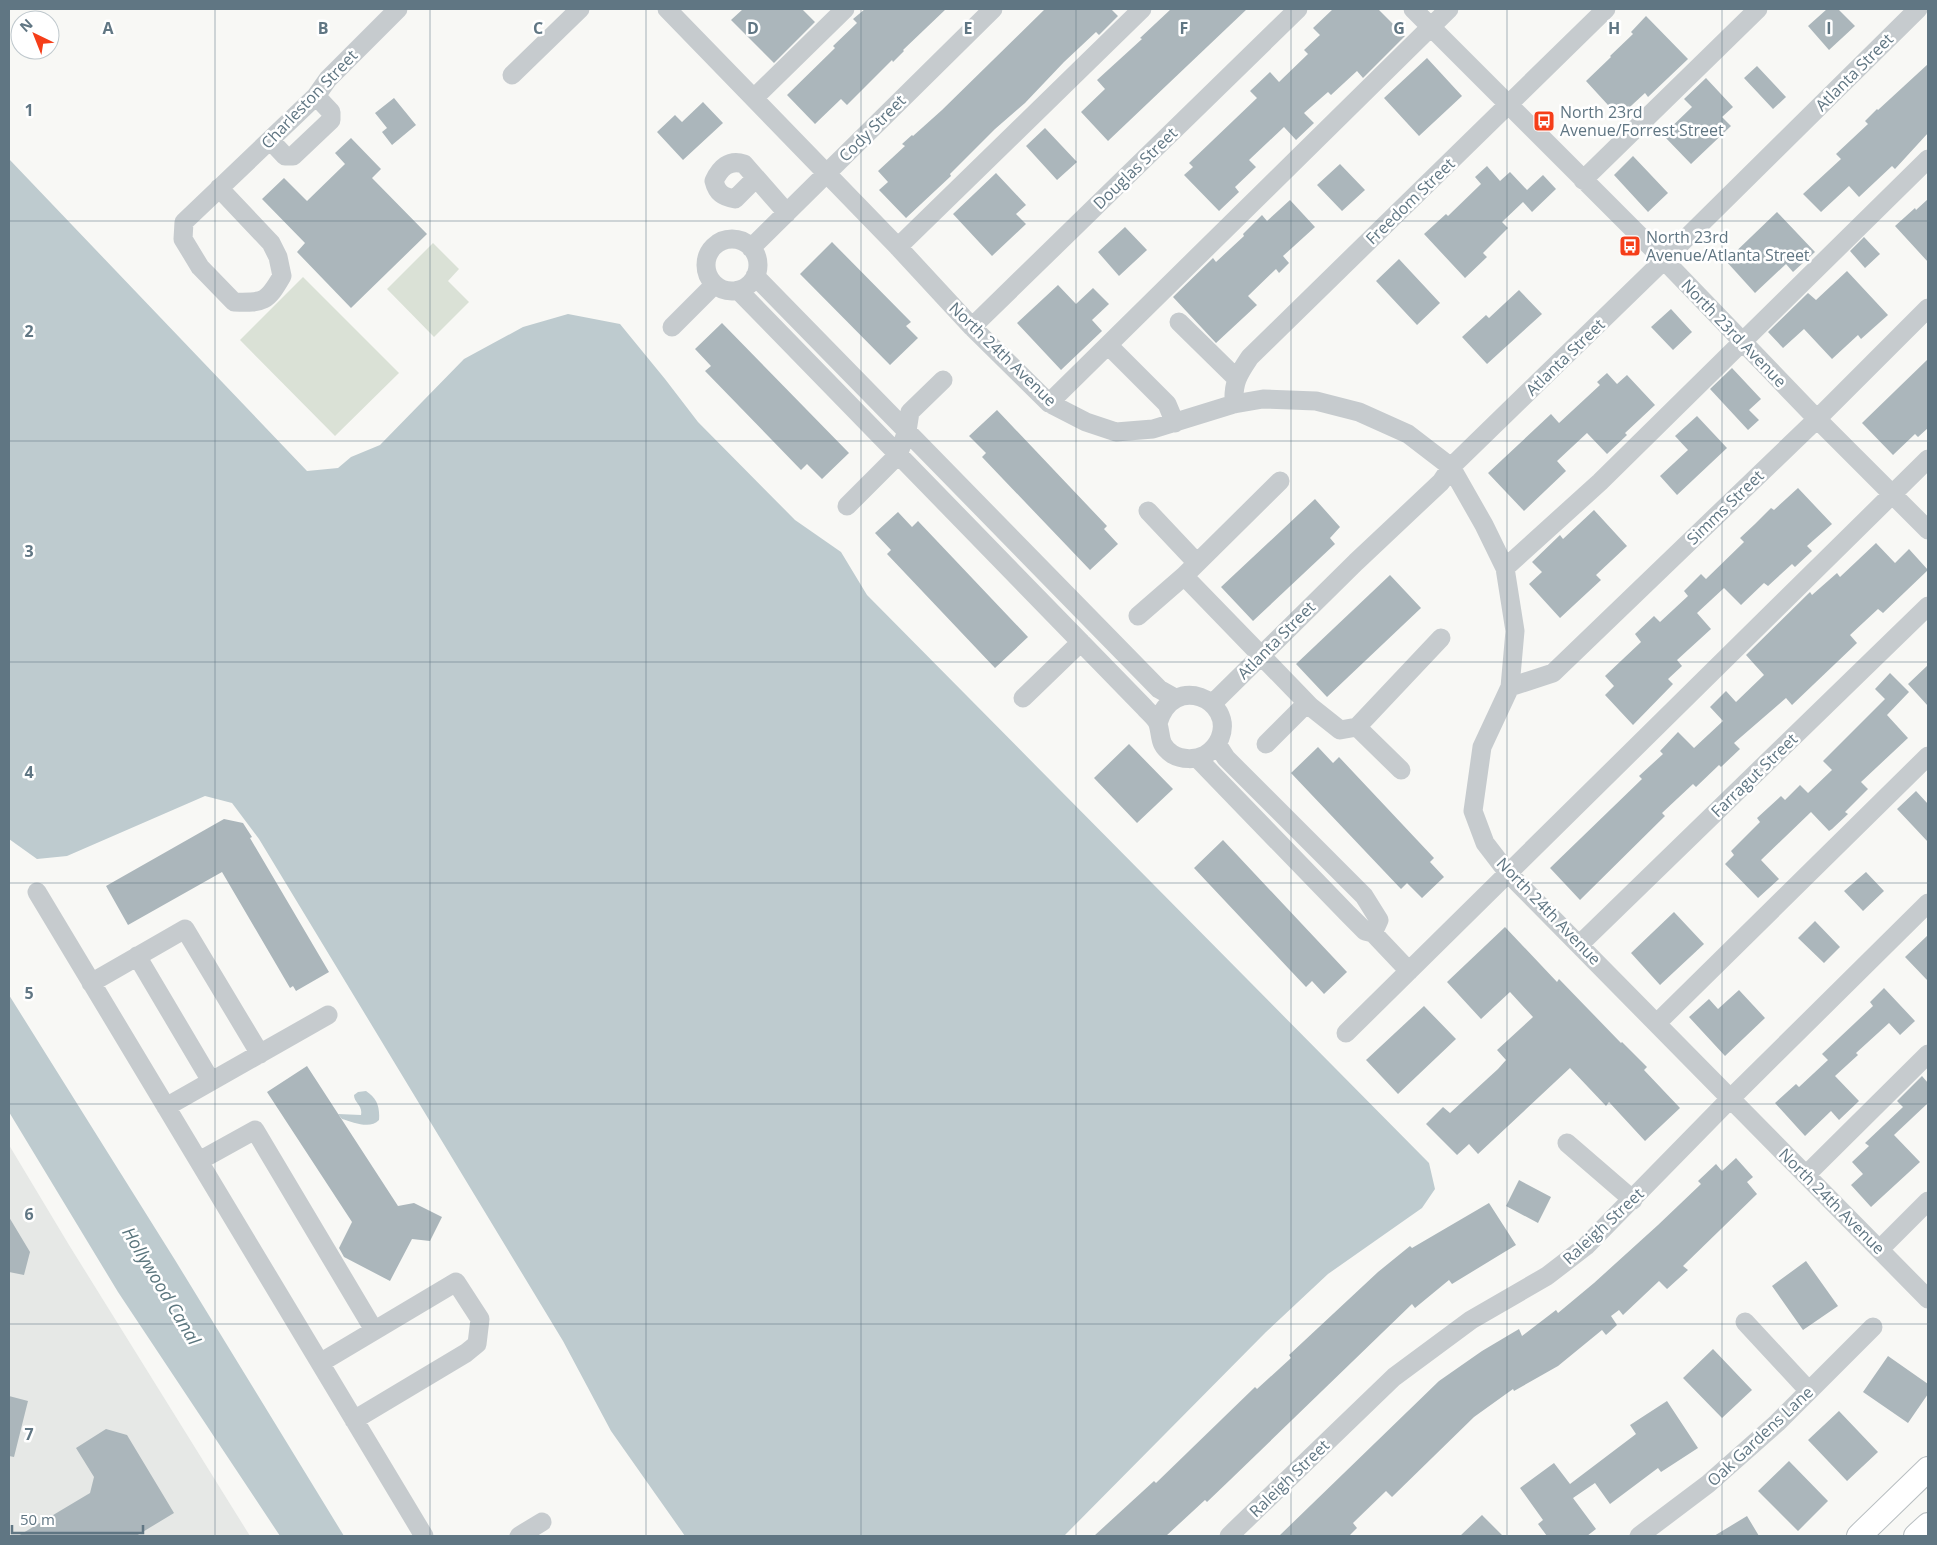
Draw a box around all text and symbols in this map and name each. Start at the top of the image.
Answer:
north arrow [10,10,60,60]
text: N [15,14,36,36]
text: A [102,17,114,39]
text: B [318,17,328,39]
text: C [533,17,543,39]
text: D [747,17,759,39]
text: E [964,17,973,39]
text: F [1180,17,1188,39]
text: G [1393,17,1405,39]
text: H [1608,17,1620,39]
text: I [1826,17,1832,39]
street label: Atlanta Street [1810,28,1898,116]
street label: Charleston Street [256,44,362,153]
street label: Cody Street [834,89,911,166]
text: 1 [24,99,34,121]
place label: North 23rd Avenue/Forrest Street [1560,101,1724,141]
bus stop icon: North 23rd Avenue/Forrest Street [1532,109,1556,133]
street label: Douglas Street [1088,122,1182,214]
street label: Freedom Street [1361,153,1460,249]
place label: North 23rd Avenue/Atlanta Street [1646,226,1810,266]
bus stop icon: North 23rd Avenue/Atlanta Street [1618,234,1642,258]
street label: North 23rd Avenue [1677,274,1791,392]
street label: North 24th Avenue [944,297,1062,411]
street label: Atlanta Street [1521,313,1610,400]
text: 2 [24,320,34,342]
street label: Simms Street [1682,465,1768,549]
text: 3 [24,540,34,562]
street label: Atlanta Street [1232,596,1320,684]
street label: Farragut Street [1706,728,1802,822]
text: 4 [24,761,34,783]
street label: North 24th Avenue [1492,852,1606,970]
text: 5 [24,982,34,1004]
street label: North 24th Avenue [1774,1143,1890,1259]
street label: Raleigh Street [1558,1183,1648,1269]
text: 6 [24,1203,34,1225]
water label: Hollywood Canal [117,1222,207,1349]
street label: Oak Gardens Lane [1702,1381,1818,1491]
text: 7 [24,1423,34,1445]
street label: Raleigh Street [1244,1434,1334,1522]
scale bar [12,1502,144,1534]
text: 50 m [20,1509,55,1529]

